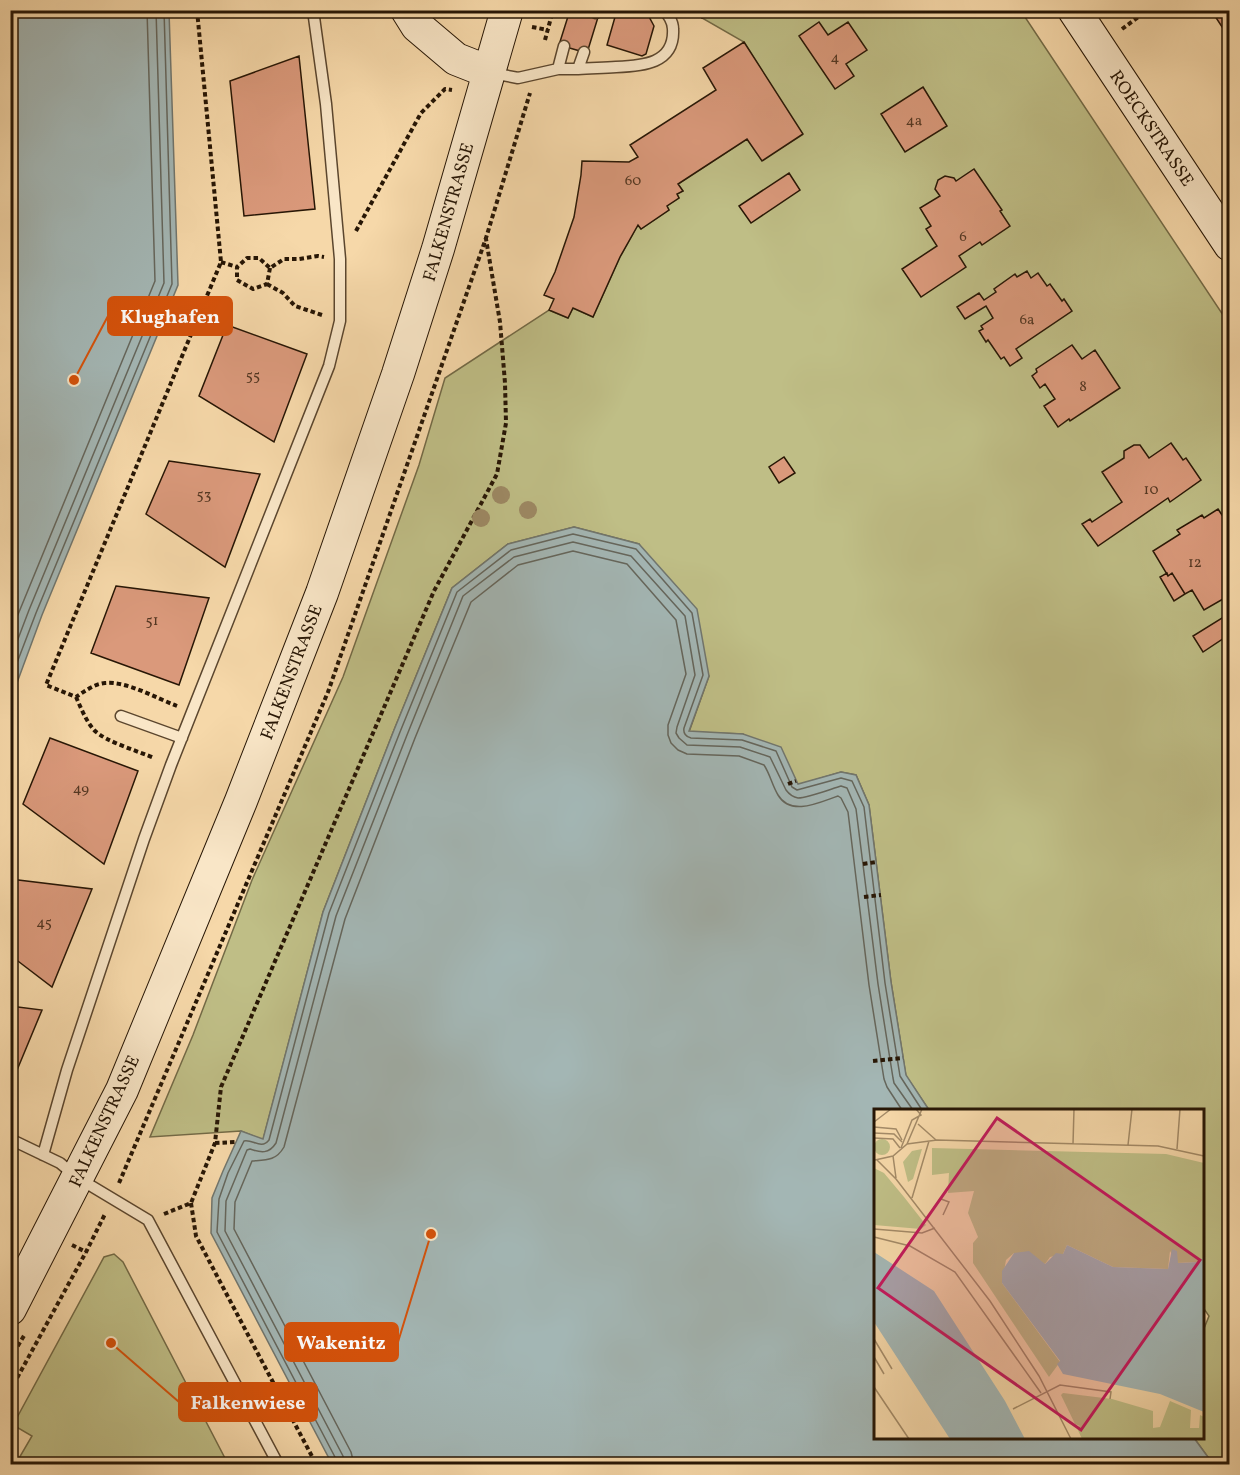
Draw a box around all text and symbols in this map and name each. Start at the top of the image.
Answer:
house number: 4 [831,48,840,69]
street label: ROECKSTRASSE [1103,66,1199,192]
house number: 4a [906,111,922,132]
street label: FALKENSTRASSE [418,140,481,285]
house number: 60 [625,171,641,192]
house number: 6 [959,227,967,248]
callout: Klughafen [108,297,232,335]
text: Klughafen [120,304,220,332]
house number: 6a [1019,310,1035,331]
house number: 55 [246,366,260,387]
house number: 8 [1079,377,1087,398]
house number: 10 [1144,480,1158,501]
house number: 53 [197,485,211,506]
house number: 12 [1188,553,1202,574]
street label: FALKENSTRASSE [255,601,330,744]
house number: 51 [145,611,159,632]
house number: 49 [73,779,89,800]
house number: 45 [36,913,52,934]
street label: FALKENSTRASSE [64,1051,147,1192]
inset map [874,1109,1204,1439]
callout: Wakenitz [285,1323,398,1361]
text: Wakenitz [296,1330,386,1358]
callout: Falkenwiese [179,1383,317,1421]
text: Falkenwiese [191,1390,305,1418]

